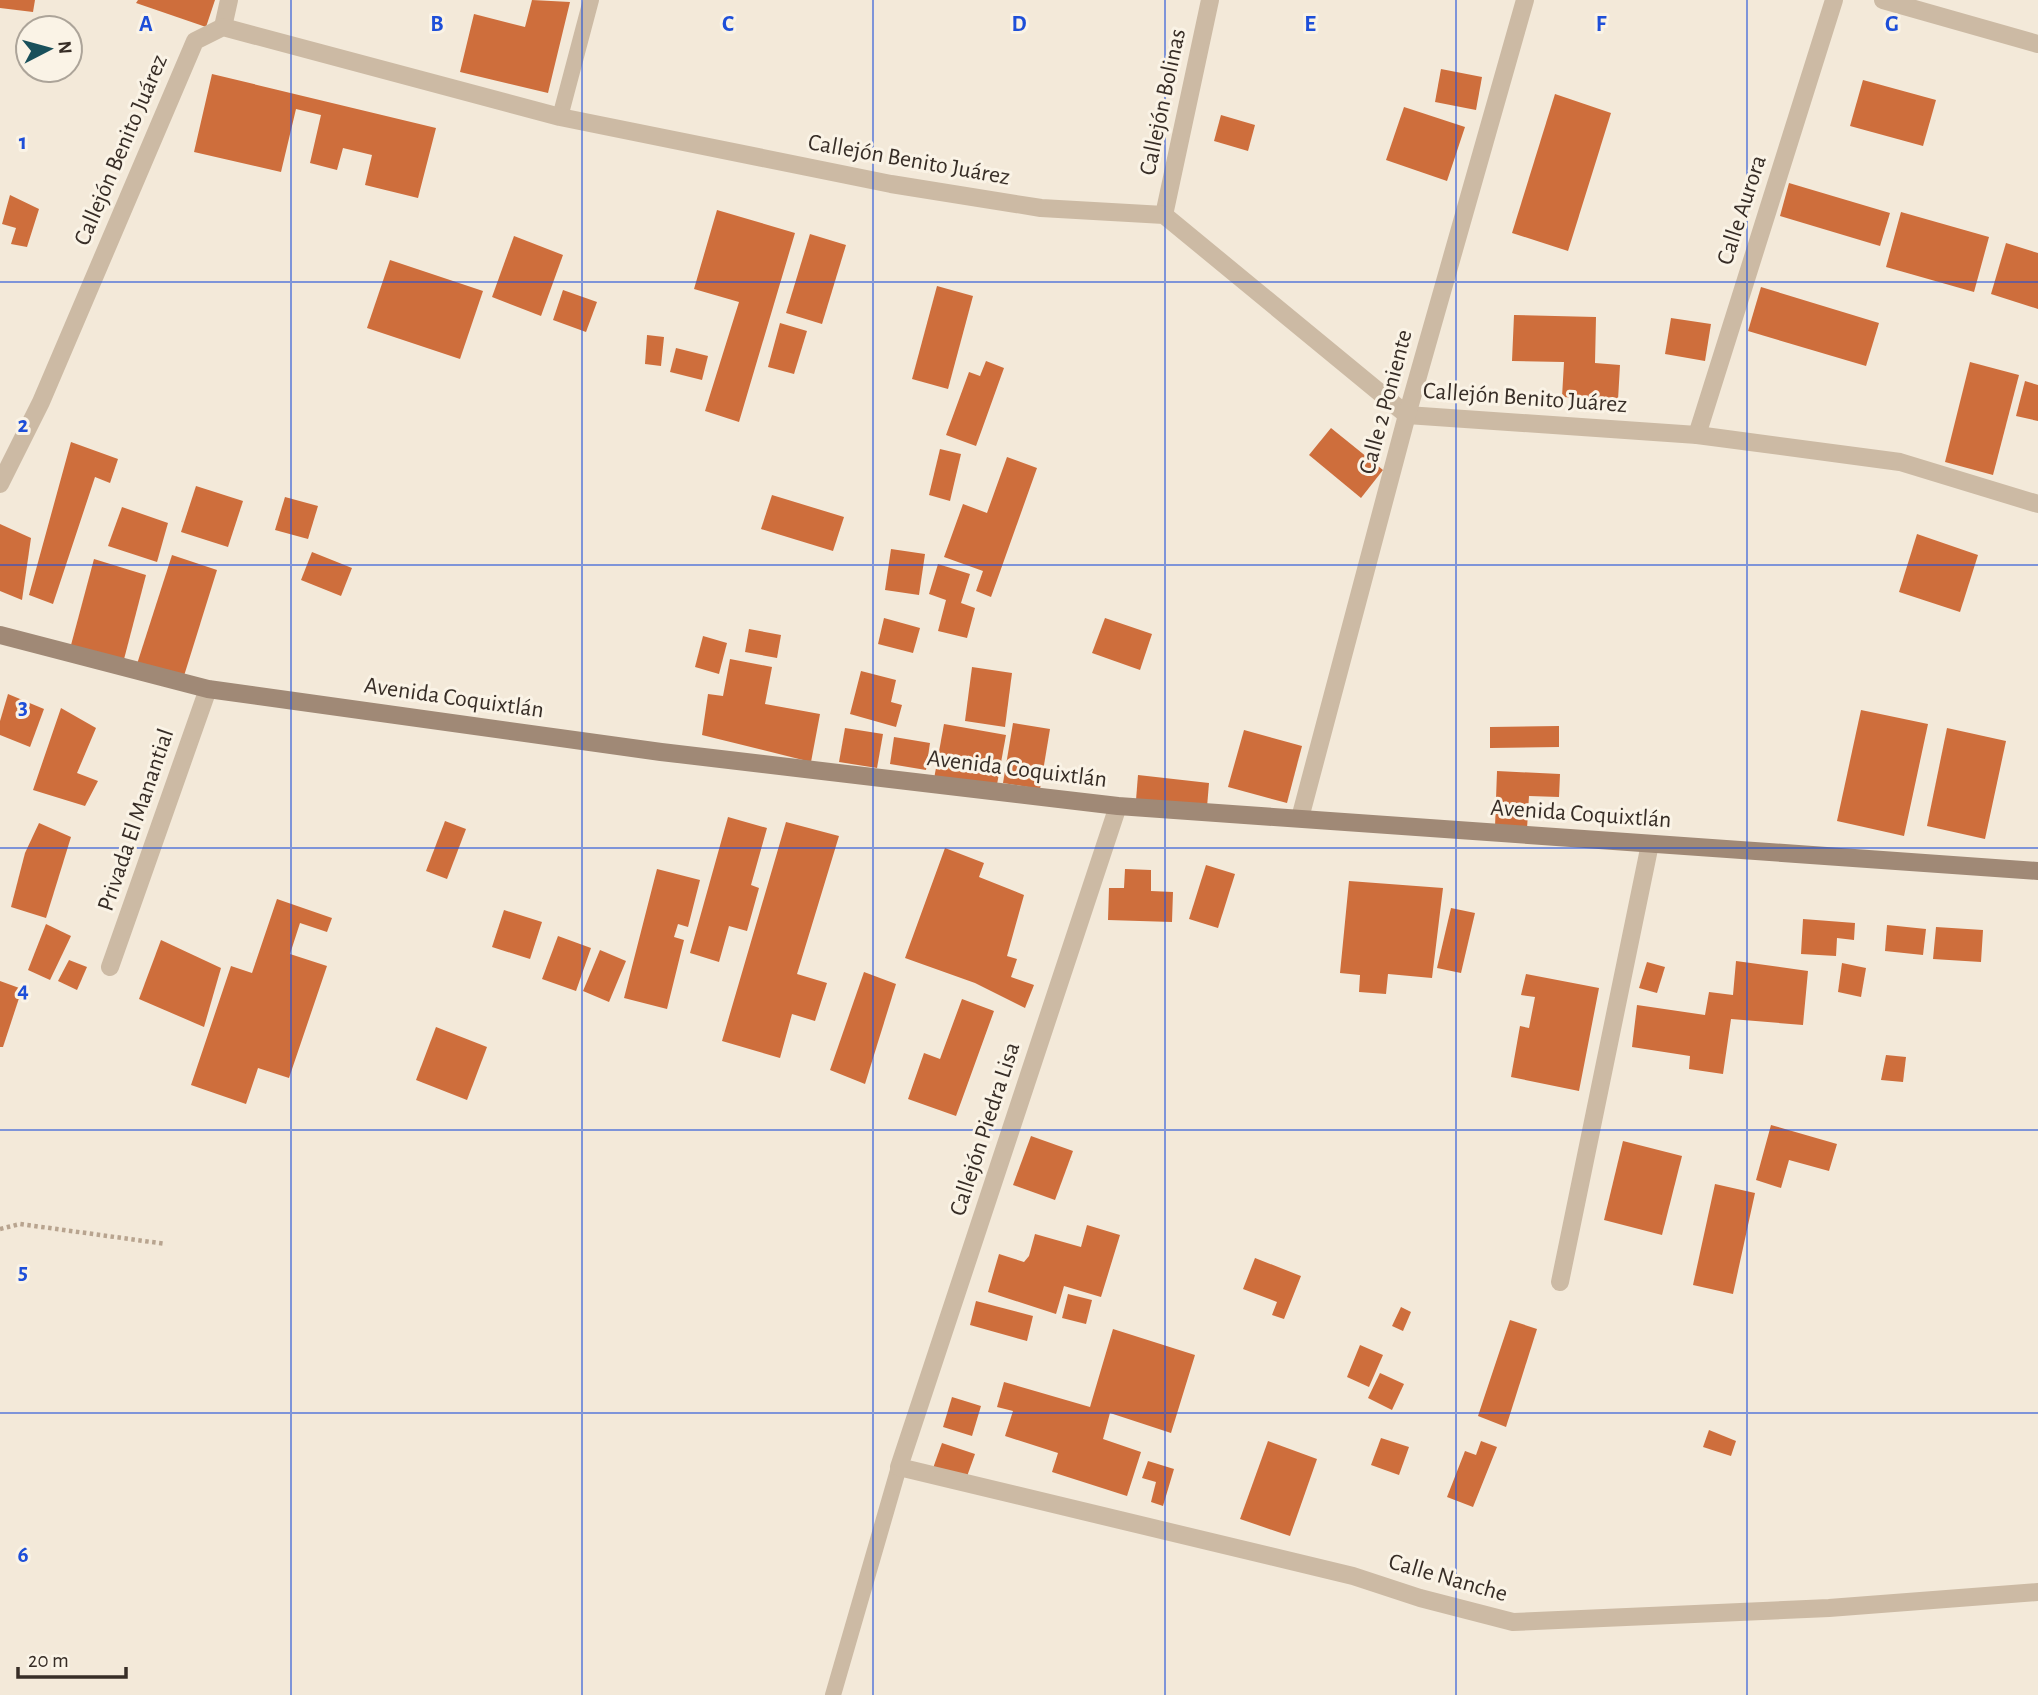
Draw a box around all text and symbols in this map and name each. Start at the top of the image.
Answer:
text: A [139,13,153,36]
text: B [430,13,444,36]
text: C [722,13,734,36]
text: D [1011,13,1027,36]
text: E [1304,13,1316,36]
text: F [1596,13,1607,36]
text: G [1885,13,1899,36]
north arrow [14,14,84,84]
street label: Callejón Bolinas [1136,27,1190,177]
text: N [54,40,75,55]
street label: Callejón Benito Juárez [70,51,172,249]
street label: Callejón Benito Juárez [806,130,1012,190]
text: 1 [19,131,27,154]
street label: Calle Aurora [1713,152,1771,268]
street label: Calle 2 Poniente [1355,327,1417,477]
street label: Callejón Benito Juárez [1422,379,1628,417]
text: 2 [18,414,29,437]
street label: Avenida Coquixtlán [363,674,545,722]
text: 3 [18,696,28,719]
street label: Privada El Manantial [94,726,178,914]
street label: Avenida Coquixtlán [926,746,1108,792]
street label: Avenida Coquixtlán [1490,796,1672,832]
text: 4 [17,979,29,1002]
street label: Callejón Piedra Lisa [946,1039,1024,1219]
text: 5 [18,1261,28,1284]
text: 6 [17,1544,29,1567]
street label: Calle Nanche [1386,1550,1510,1606]
scale bar [18,1636,126,1680]
text: 20 m [28,1650,69,1671]

